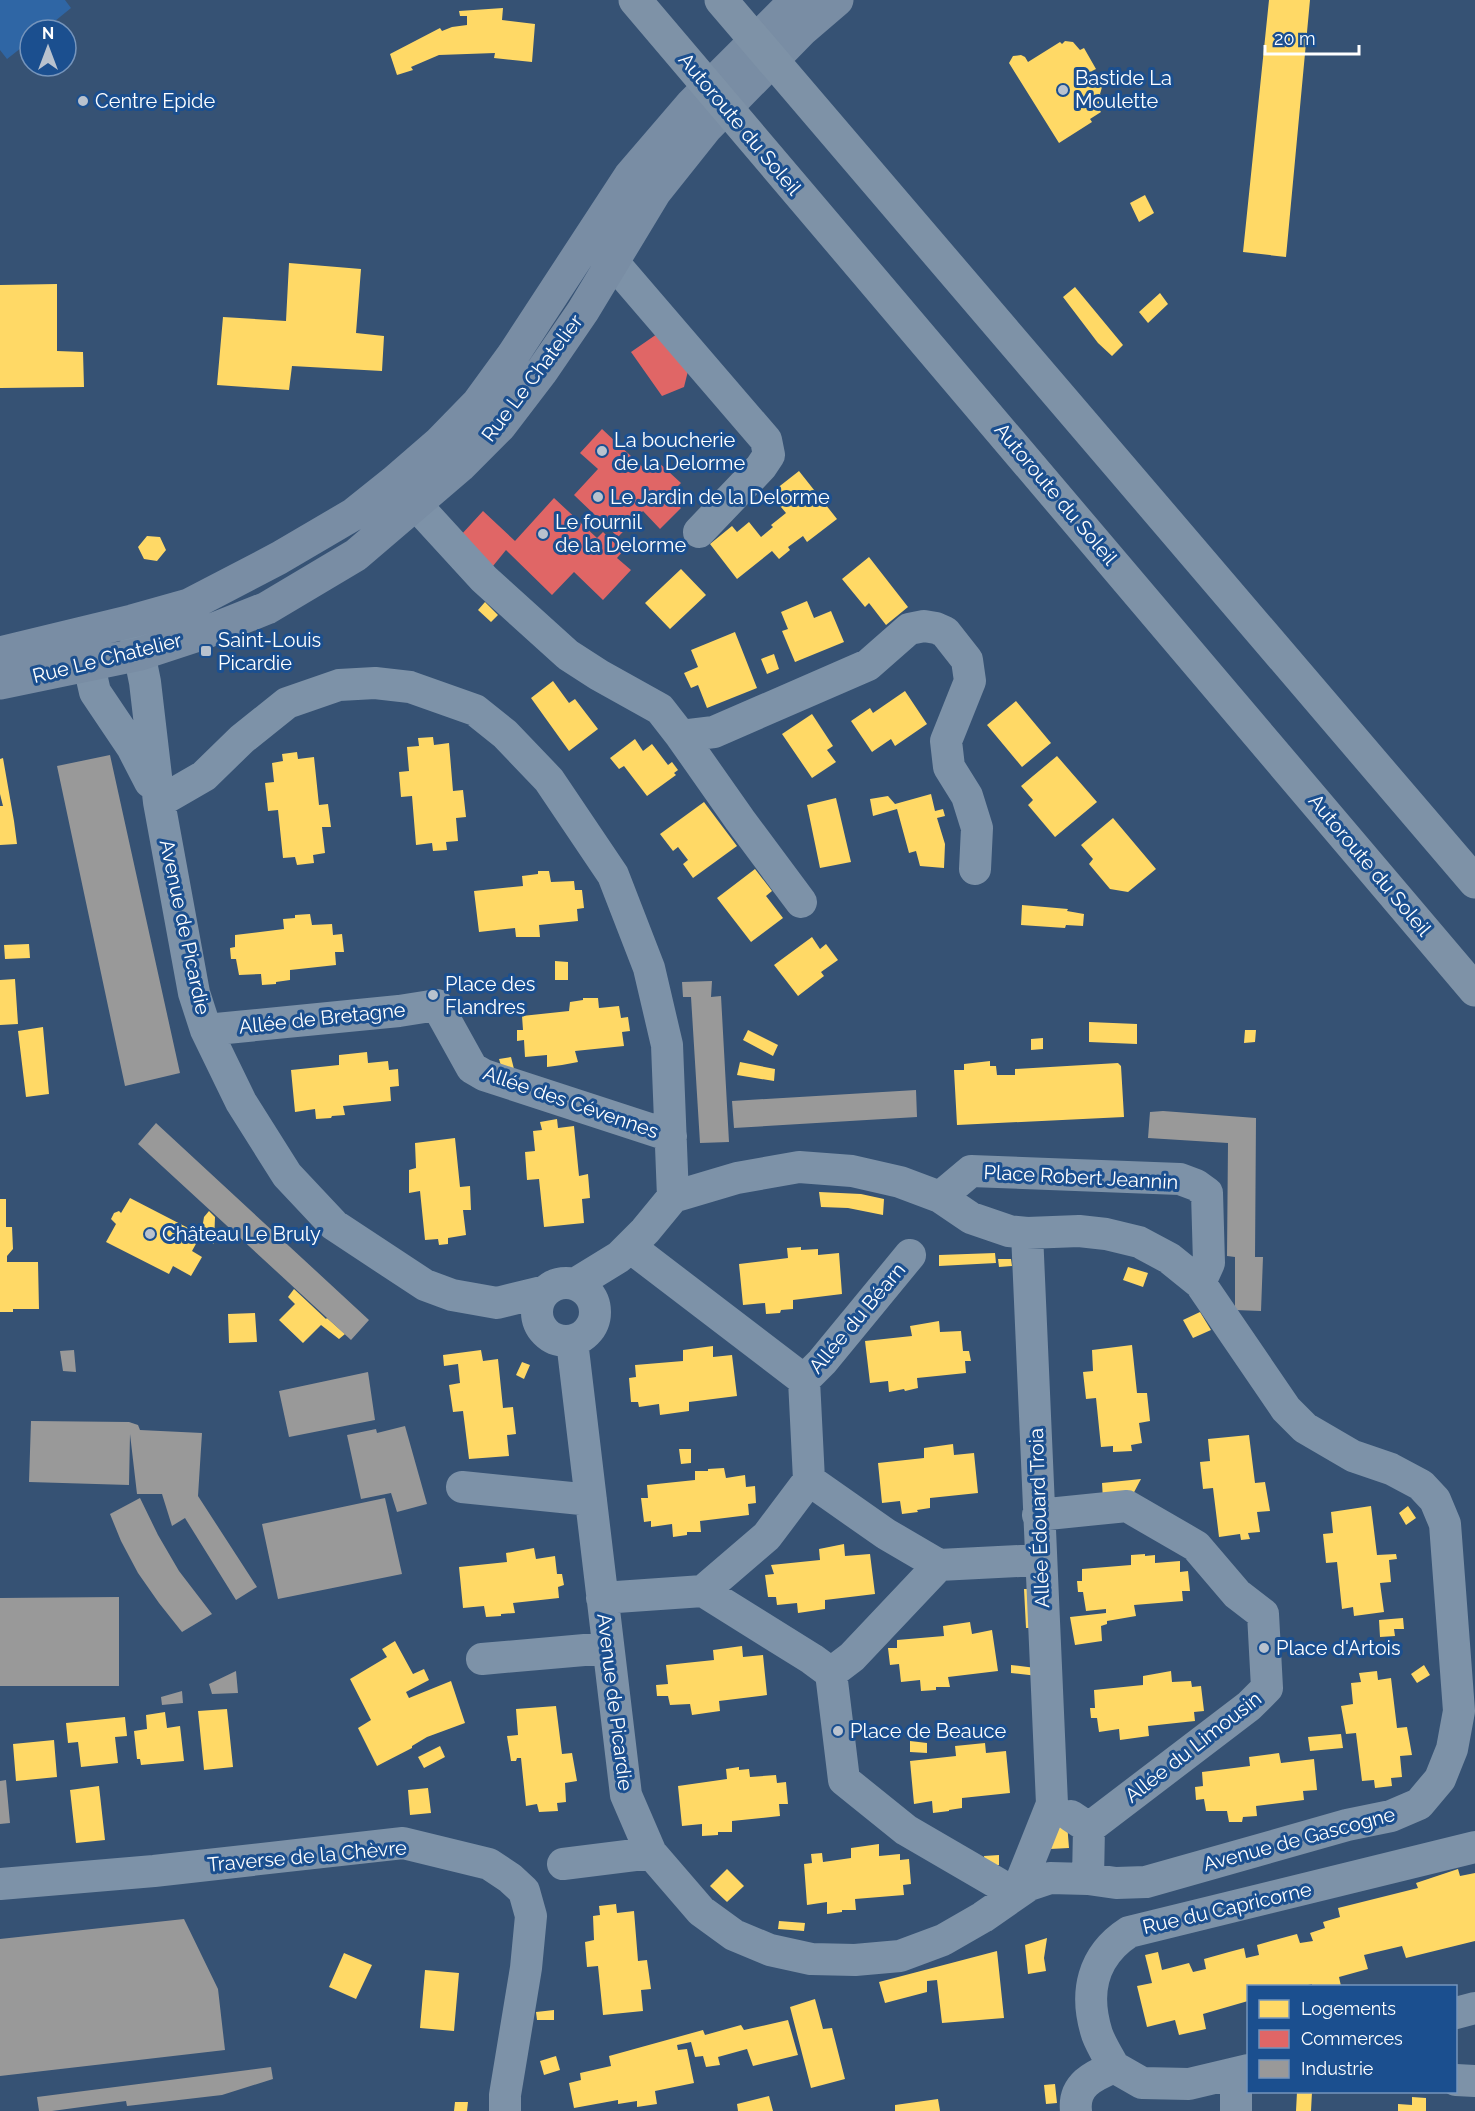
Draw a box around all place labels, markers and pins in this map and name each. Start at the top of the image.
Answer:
place label: Bastide La Moulette [1075,66,1172,113]
marker: Bastide La Moulette [1056,83,1070,97]
place label: Centre Epide [95,89,215,113]
marker: Centre Epide [76,94,90,108]
place label: La boucherie de la Delorme [614,428,745,475]
marker: La boucherie de la Delorme [595,444,609,458]
place label: Le Jardin de la Delorme [610,485,830,509]
marker: Le Jardin de la Delorme [591,490,605,504]
place label: Le fournil de la Delorme [555,510,686,557]
marker: Le fournil de la Delorme [536,527,550,541]
place label: Saint-Louis Picardie [218,628,321,675]
marker: Saint-Louis Picardie [199,644,213,658]
place label: Place des Flandres [445,972,535,1019]
marker: Place des Flandres [426,988,440,1002]
place label: Château Le Bruly [162,1222,321,1246]
marker: Château Le Bruly [143,1227,157,1241]
place label: Place d'Artois [1276,1636,1401,1660]
marker: Place d'Artois [1257,1641,1271,1655]
place label: Place de Beauce [850,1719,1006,1743]
marker: Place de Beauce [831,1724,845,1738]

